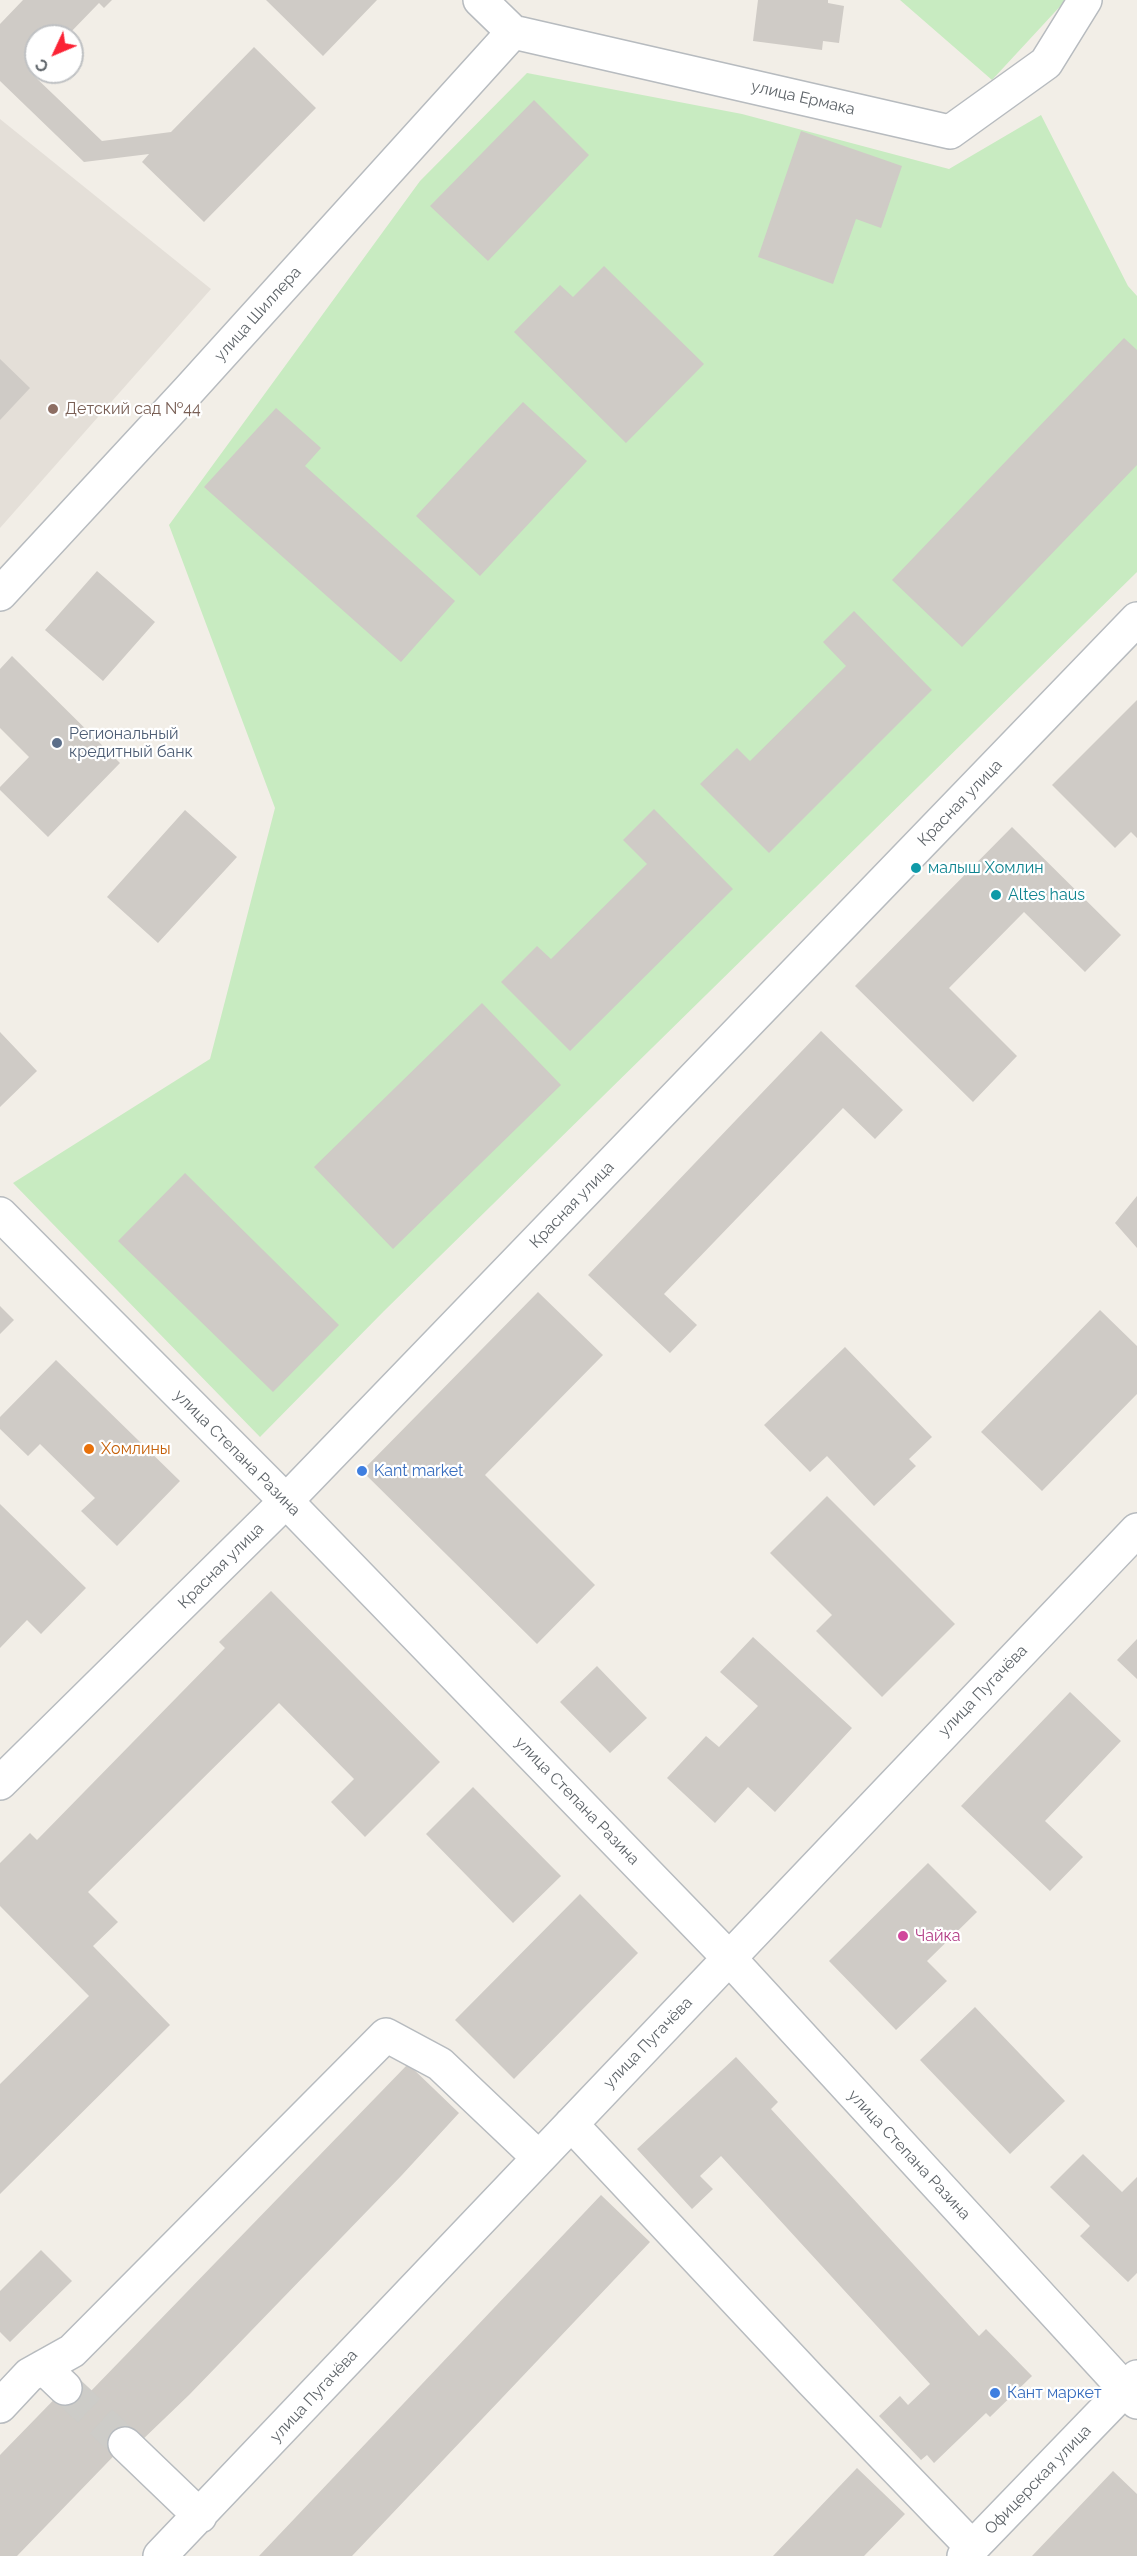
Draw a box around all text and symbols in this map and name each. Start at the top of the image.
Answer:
north arrow [24,24,84,84]
text: С [31,55,53,76]
street label: улица Ермака [749,77,857,119]
street label: улица Шиллера [211,263,305,365]
place label: Детский сад №44 [65,399,201,419]
marker: Детский сад №44 [46,402,60,416]
place label: Региональный кредитный банк [69,724,193,762]
marker: Региональный кредитный банк [50,736,64,750]
street label: Красная улица [914,756,1006,850]
place label: малыш Хомлин [928,858,1044,878]
marker: малыш Хомлин [909,861,923,875]
place label: Altes haus [1008,885,1085,905]
marker: Altes haus [989,888,1003,902]
street label: Красная улица [526,1158,618,1252]
street label: улица Степана Разина [170,1386,304,1520]
place label: Хомлины [101,1439,171,1459]
marker: Хомлины [82,1442,96,1456]
place label: Kant market [374,1461,463,1481]
marker: Kant market [355,1464,369,1478]
street label: Красная улица [174,1519,268,1613]
street label: улица Пугачёва [935,1641,1031,1741]
street label: улица Степана Разина [511,1733,643,1869]
place label: Чайка [915,1926,961,1946]
marker: Чайка [896,1929,910,1943]
street label: улица Пугачёва [600,1993,696,2093]
street label: улица Степана Разина [844,2086,974,2224]
street label: улица Пугачёва [266,2346,362,2446]
place label: Кант маркет [1007,2383,1102,2403]
marker: Кант маркет [988,2386,1002,2400]
street label: Офицерская улица [981,2421,1095,2539]

